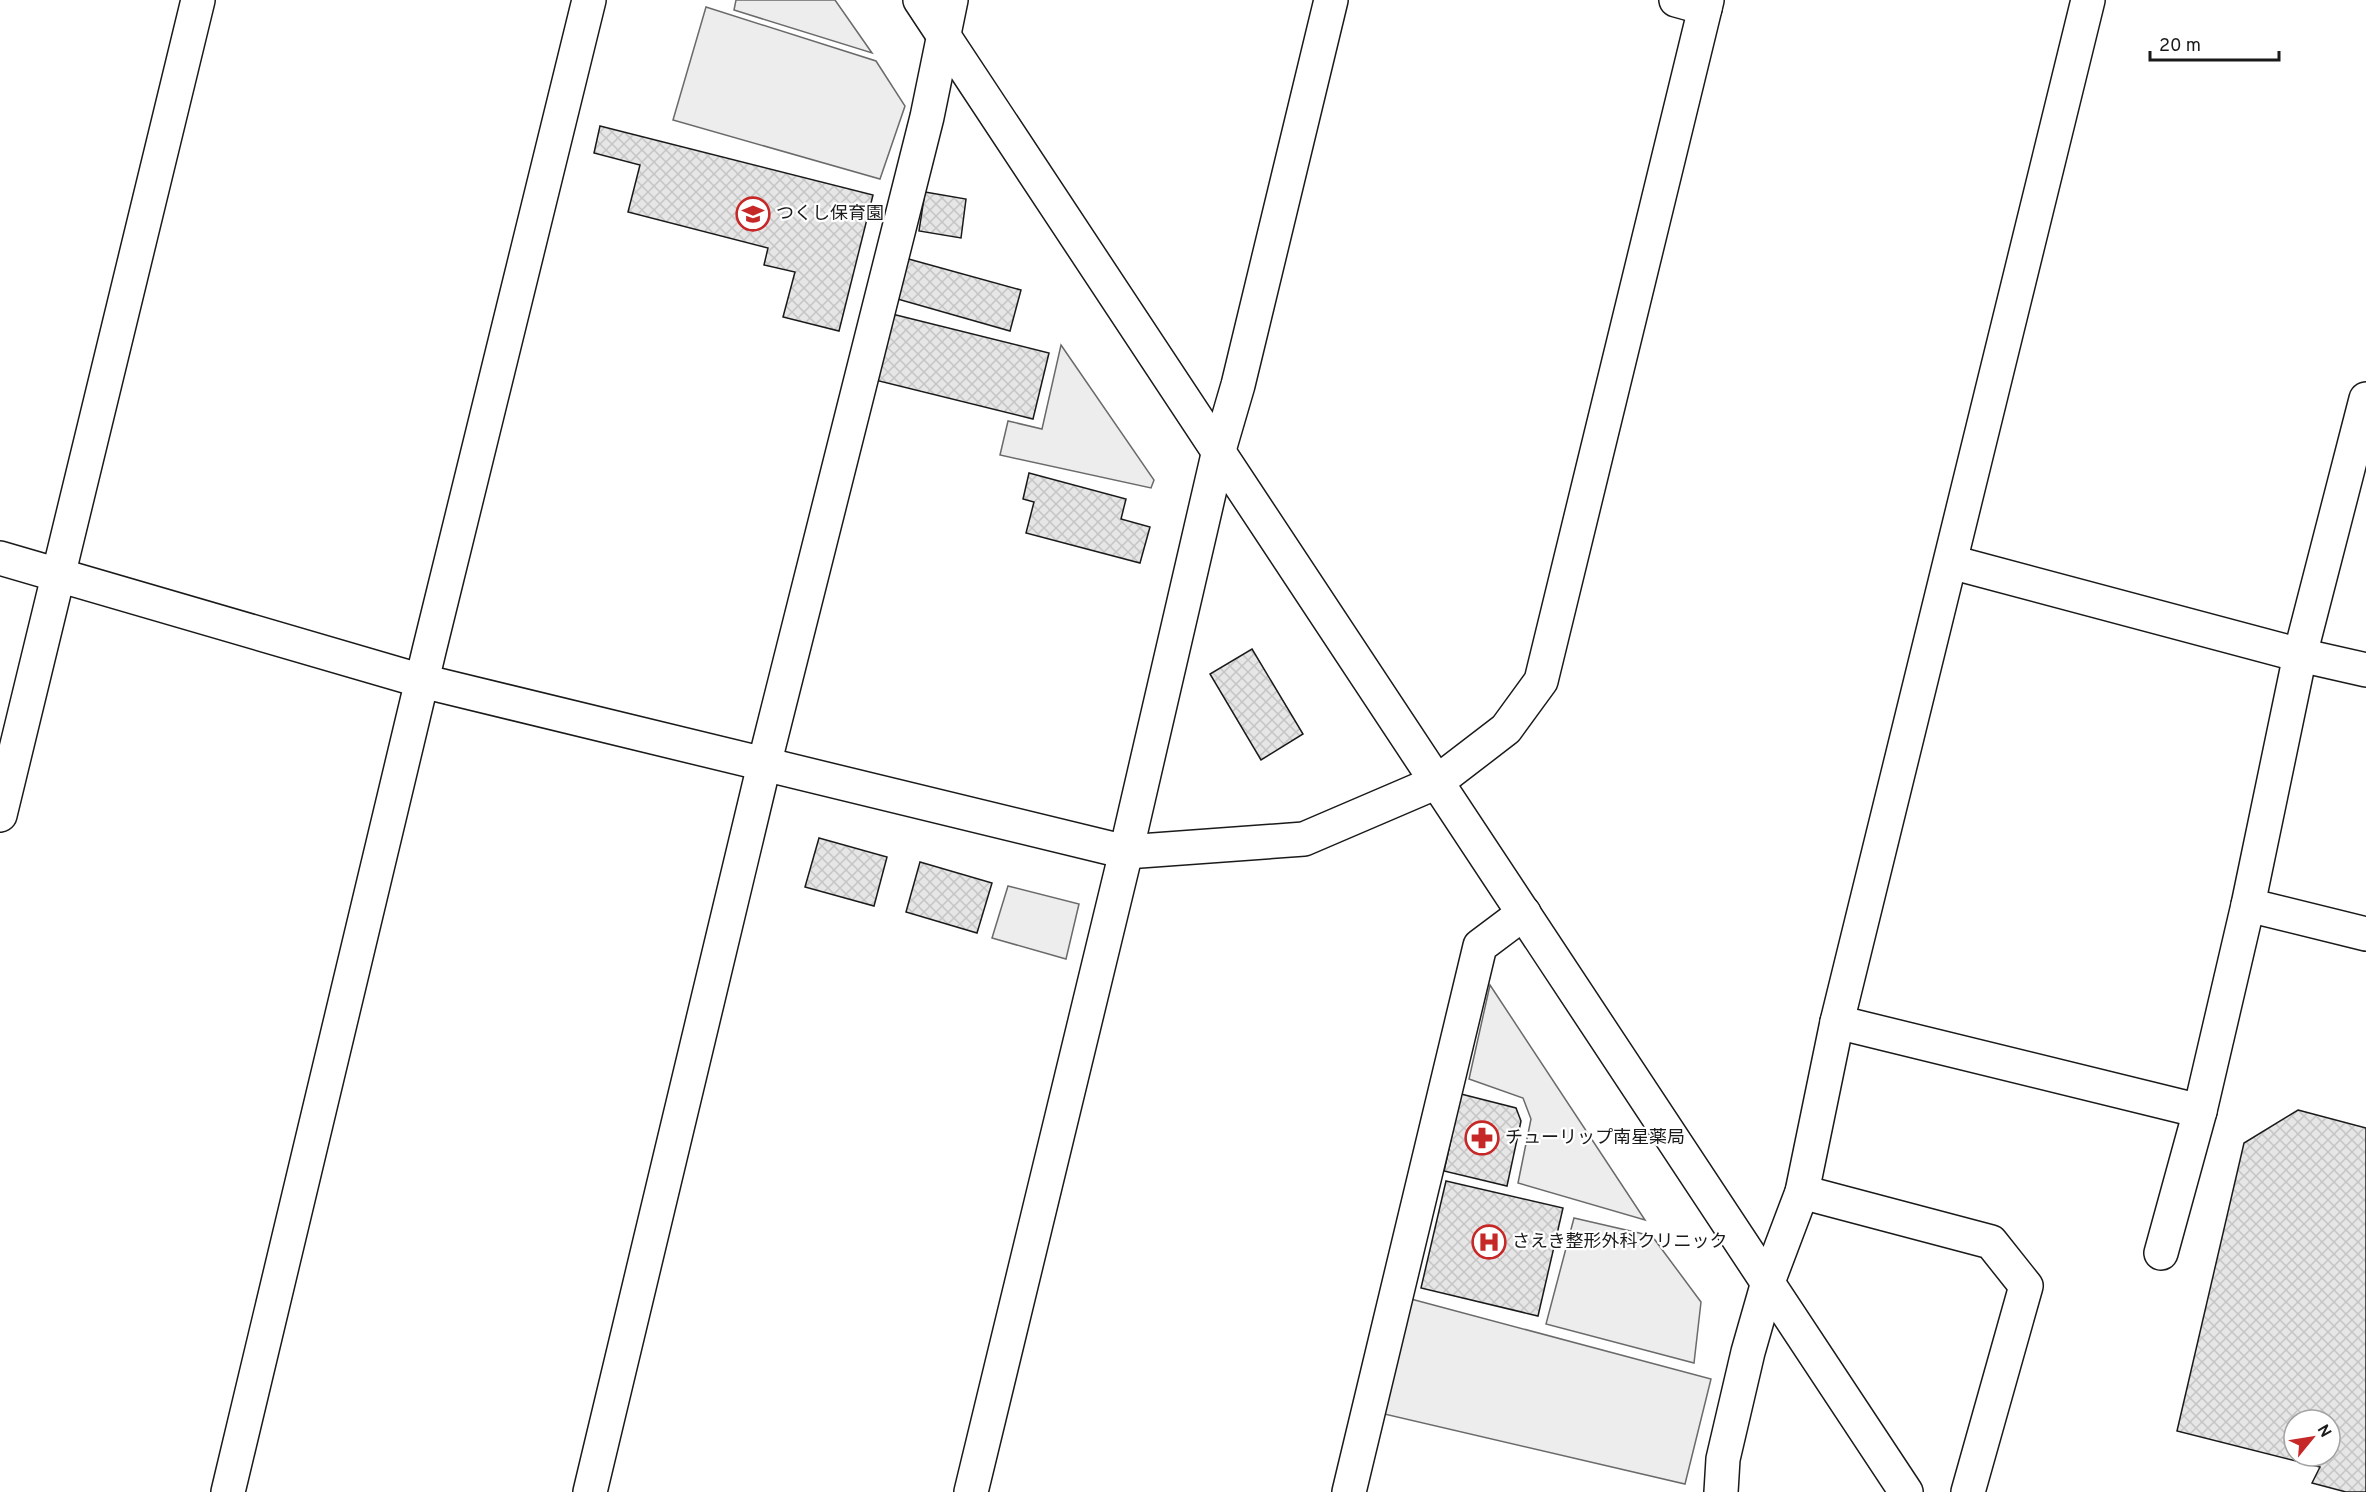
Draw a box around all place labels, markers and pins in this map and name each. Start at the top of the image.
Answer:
school or university icon: つくし保育園 [735,196,771,232]
place label: つくし保育園 [776,203,884,226]
pharmacy icon: チューリップ南星薬局 [1464,1120,1500,1156]
place label: チューリップ南星薬局 [1505,1127,1685,1150]
hospital icon: さえき整形外科クリニック [1471,1224,1507,1260]
place label: さえき整形外科クリニック [1512,1231,1727,1254]

